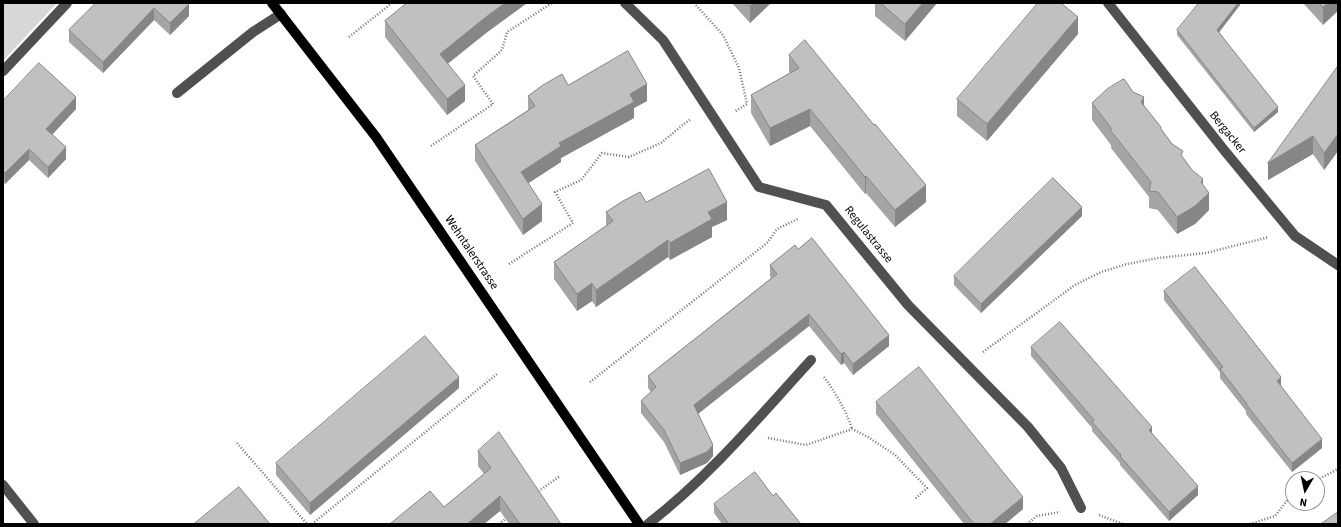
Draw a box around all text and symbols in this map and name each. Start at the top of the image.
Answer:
street label: Bergacker [1206,109,1248,157]
street label: Regulastrasse [841,204,895,266]
street label: Wehntalerstrasse [441,213,501,293]
north arrow [1285,471,1325,511]
text: N [1298,494,1308,510]

